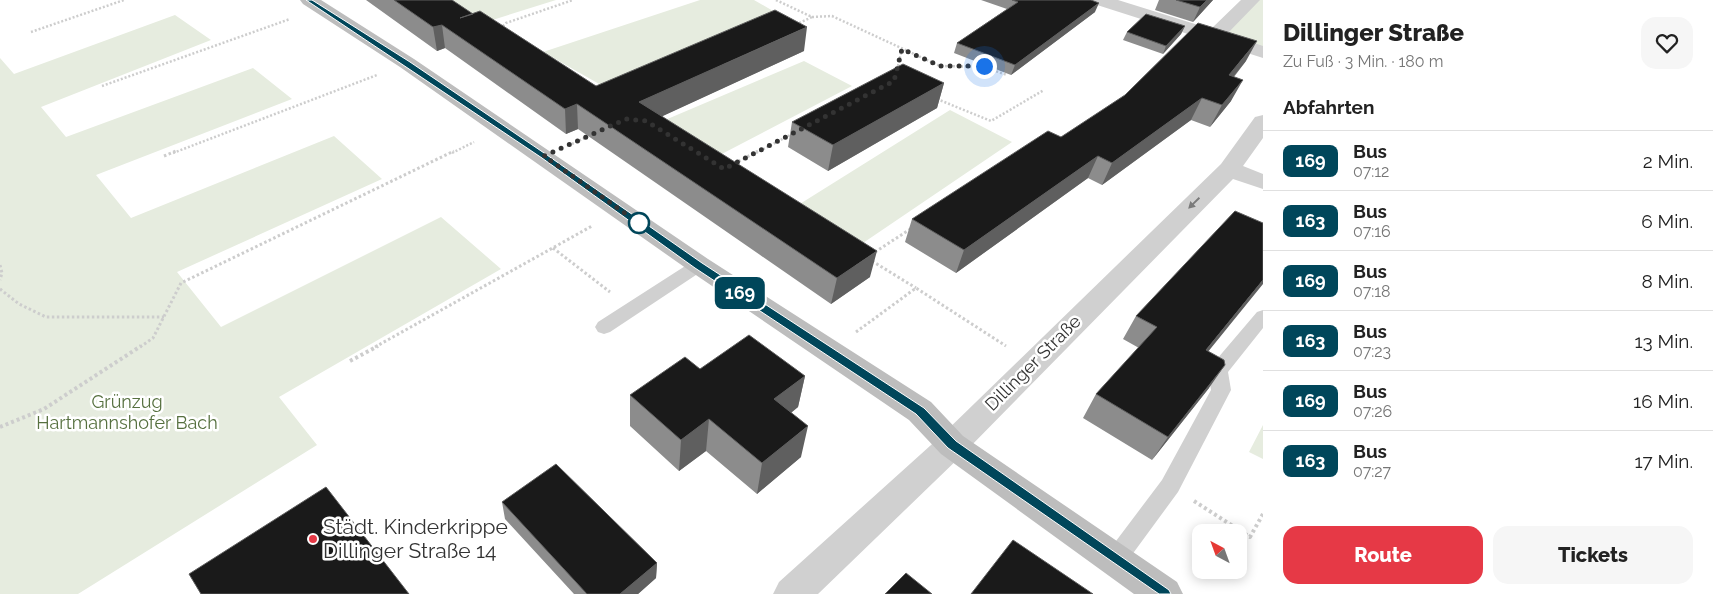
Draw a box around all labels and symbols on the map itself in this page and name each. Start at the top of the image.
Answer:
your location [972,54,997,79]
one-way arrow [1188,197,1200,209]
unlabelled marker [628,212,650,234]
line badge: 169 [711,277,769,309]
street label: Dillinger Straße [980,310,1085,415]
park label: Grünzug Hartmannshofer Bach [36,391,218,433]
place label: Städt. Kinderkrippe Dillinger Straße 14 [323,514,508,563]
north arrow [1192,524,1248,579]
marker: Städt. Kinderkrippe Dillinger Straße 14 [307,533,319,545]

